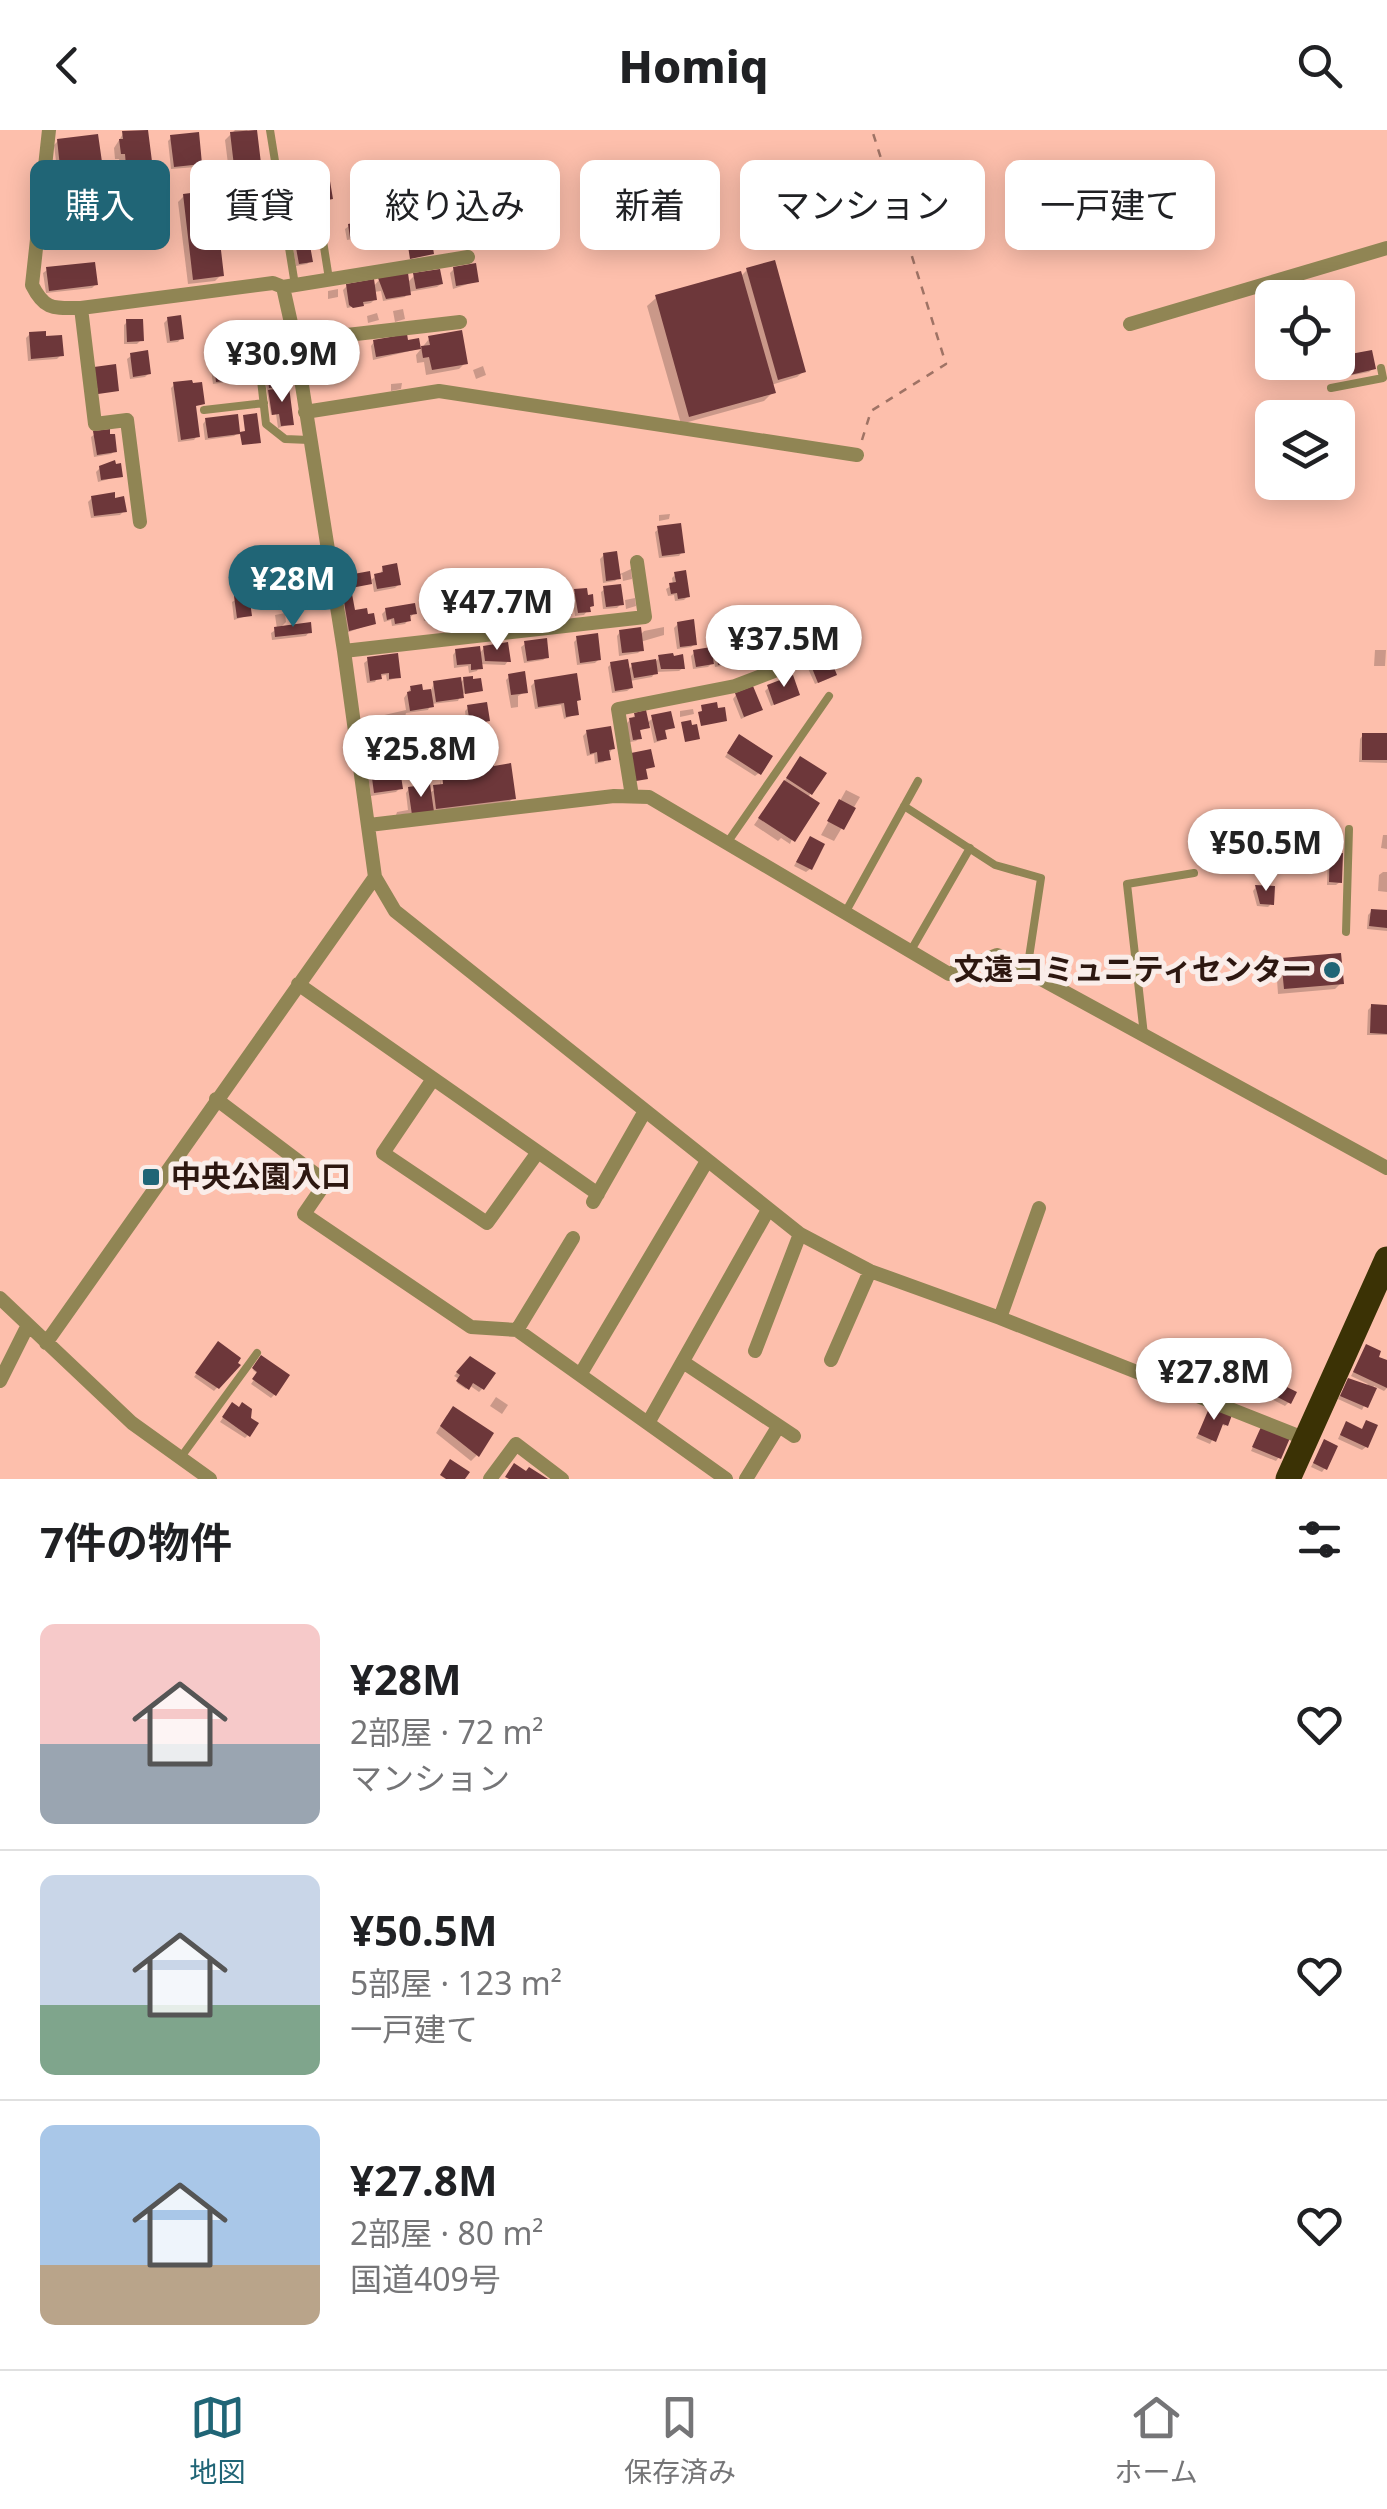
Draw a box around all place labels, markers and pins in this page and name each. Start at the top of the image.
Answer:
pin: ¥30.9M [201,320,363,405]
pin: ¥28M [234,545,352,630]
pin: ¥47.7M [416,568,578,653]
pin: ¥37.5M [703,605,865,690]
pin: ¥25.8M [340,715,502,800]
pin: ¥50.5M [1185,809,1347,894]
place label: 文遠コミュニティセンター [954,948,1312,989]
marker: 文遠コミュニティセンター [1321,959,1343,981]
place label: 中央公園入口 [171,1155,351,1196]
marker: 中央公園入口 [140,1166,162,1188]
pin: ¥27.8M [1133,1338,1295,1423]

